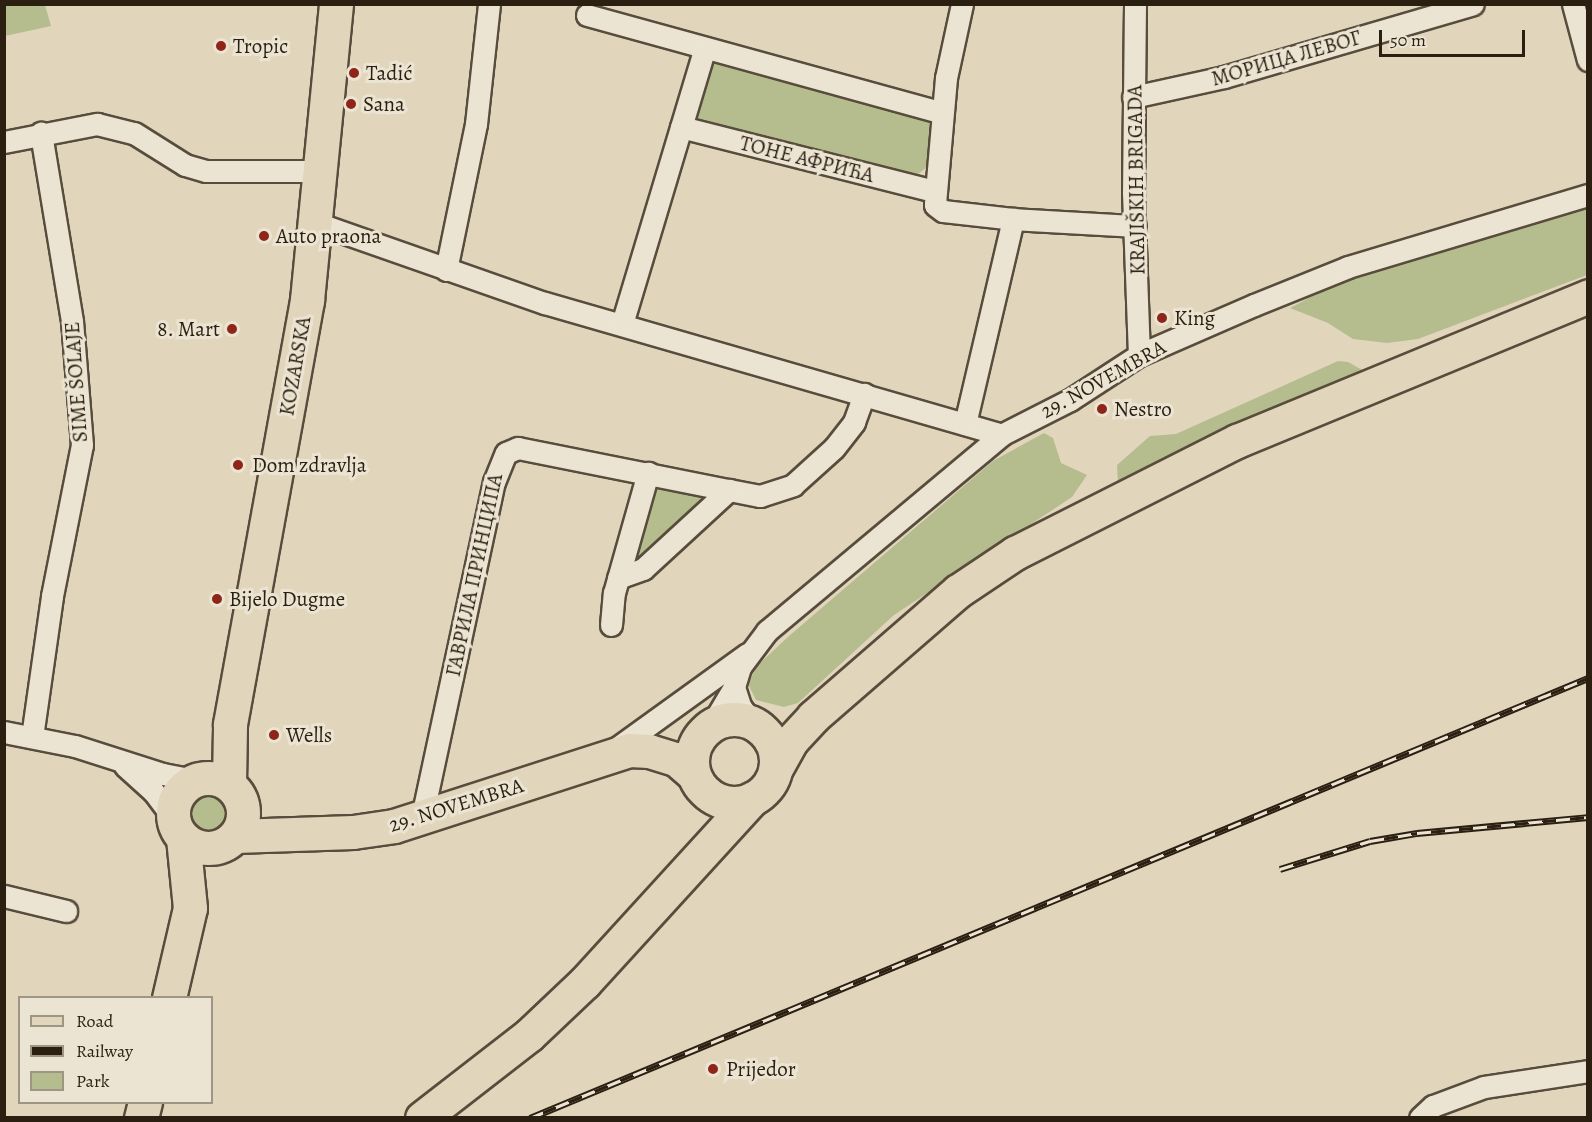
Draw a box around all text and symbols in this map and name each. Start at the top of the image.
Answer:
scale bar [1382,18,1528,56]
street label: МОРИЦА ЛЕВОГ [1208,25,1364,91]
text: 50 m [1390,28,1426,52]
place label: Tropic [233,33,288,59]
marker: Tropic [214,39,228,53]
place label: Tadić [366,60,412,86]
marker: Tadić [347,66,361,80]
street label: KRAJIŠKIH BRIGADA [1122,85,1150,275]
place label: Sana [363,91,405,117]
marker: Sana [344,97,358,111]
street label: ТОНЕ АФРИЋА [737,130,877,188]
place label: Auto praona [276,223,381,249]
marker: Auto praona [257,229,271,243]
place label: King [1174,305,1215,331]
marker: King [1155,311,1169,325]
street label: KOZARSKA [274,314,316,418]
place label: 8. Mart [157,316,220,342]
street label: SIME ŠOLAJE [59,321,93,443]
marker: 8. Mart [225,322,239,336]
street label: 29. NOVEMBRA [1036,334,1170,424]
place label: Nestro [1114,396,1172,422]
marker: Nestro [1095,402,1109,416]
place label: Dom zdravlja [252,452,367,478]
marker: Dom zdravlja [229,456,247,474]
street label: ГАВРИЛА ПРИНЦИПА [440,471,508,679]
place label: Bijelo Dugme [229,586,345,612]
marker: Bijelo Dugme [210,592,224,606]
place label: Wells [286,722,332,748]
marker: Wells [267,728,281,742]
street label: 29. NOVEMBRA [386,773,526,837]
legend [18,996,213,1104]
text: Road [76,1009,113,1033]
text: Railway [76,1039,133,1063]
place label: Prijedor [726,1056,796,1082]
marker: Prijedor [704,1060,722,1078]
text: Park [76,1069,110,1093]

